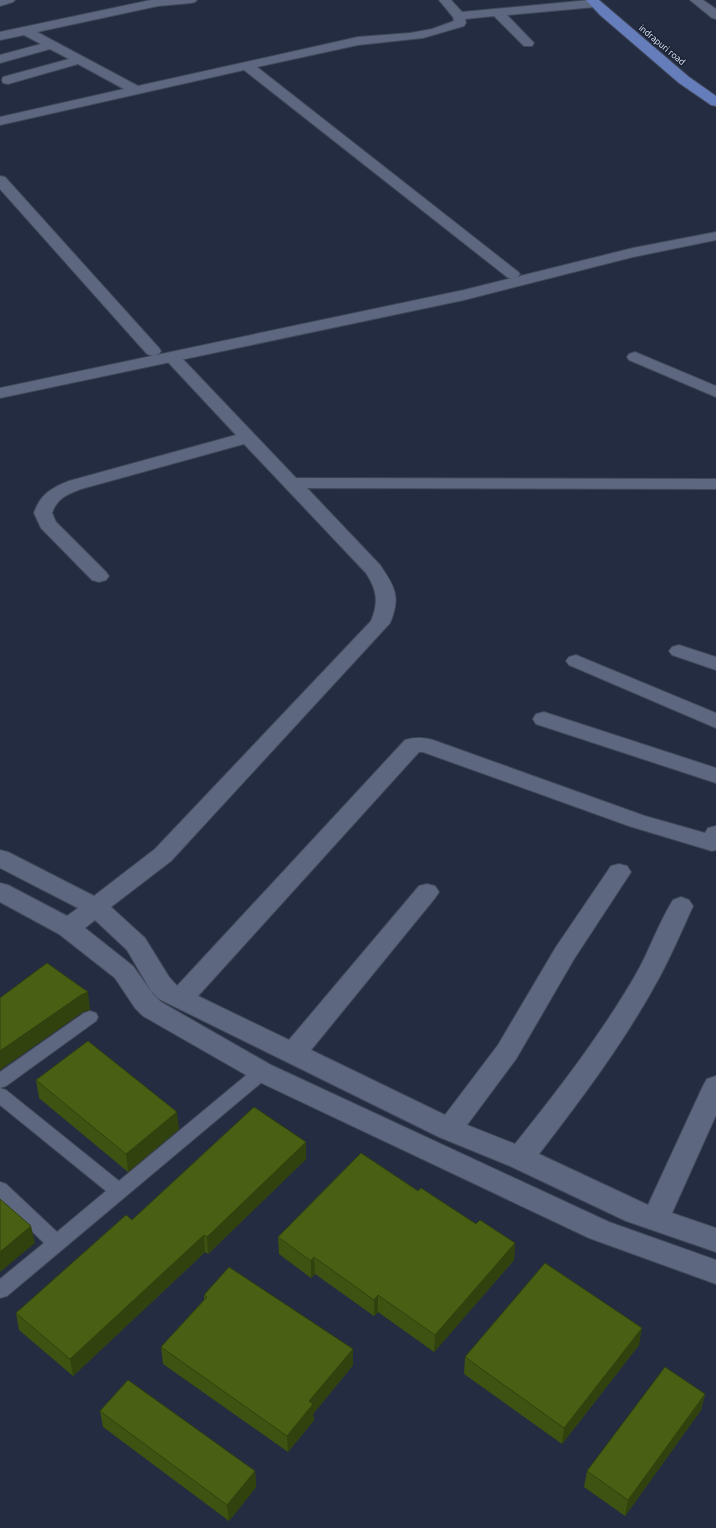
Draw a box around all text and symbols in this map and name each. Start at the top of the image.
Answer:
street label: indrapuri road [637,23,687,67]

